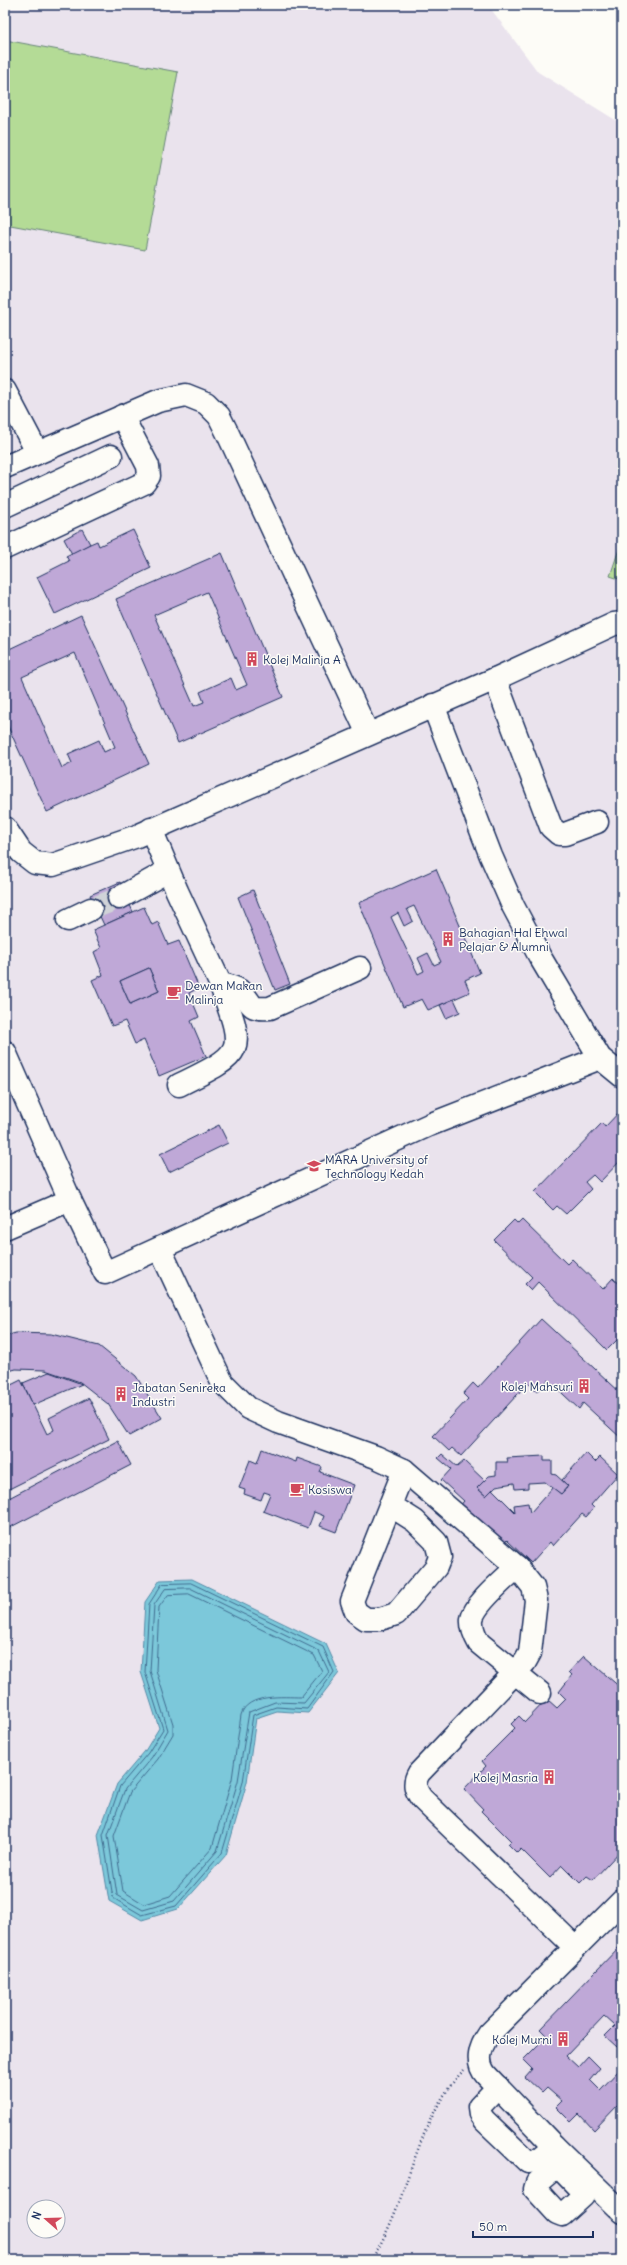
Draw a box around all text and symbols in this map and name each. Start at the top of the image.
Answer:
building icon: Kolej Malinja A [244,651,260,667]
place label: Kolej Malinja A [263,652,341,667]
place label: Bahagian Hal Ehwal Pelajar & Alumni [459,925,567,954]
building icon: Bahagian Hal Ehwal Pelajar & Alumni [440,931,456,947]
place label: Dewan Makan Malinja [185,978,262,1007]
cafe icon: Dewan Makan Malinja [166,984,182,1000]
place label: MARA University of Technology Kedah [325,1152,429,1181]
school or university icon: MARA University of Technology Kedah [306,1158,322,1174]
building icon: Kolej Mahsuri [576,1378,592,1394]
place label: Kolej Mahsuri [501,1379,573,1394]
place label: Jabatan Senireka Industri [132,1380,226,1409]
building icon: Jabatan Senireka Industri [113,1386,129,1402]
cafe icon: Kosiswa [289,1481,305,1497]
place label: Kosiswa [308,1482,352,1497]
building icon: Kolej Masria [541,1769,557,1785]
place label: Kolej Masria [473,1770,538,1785]
building icon: Kolej Murni [555,2031,571,2047]
place label: Kolej Murni [492,2032,552,2047]
north arrow [26,2199,66,2239]
text: N [29,2210,44,2222]
scale bar [473,2213,593,2239]
text: 50 m [479,2219,508,2234]

